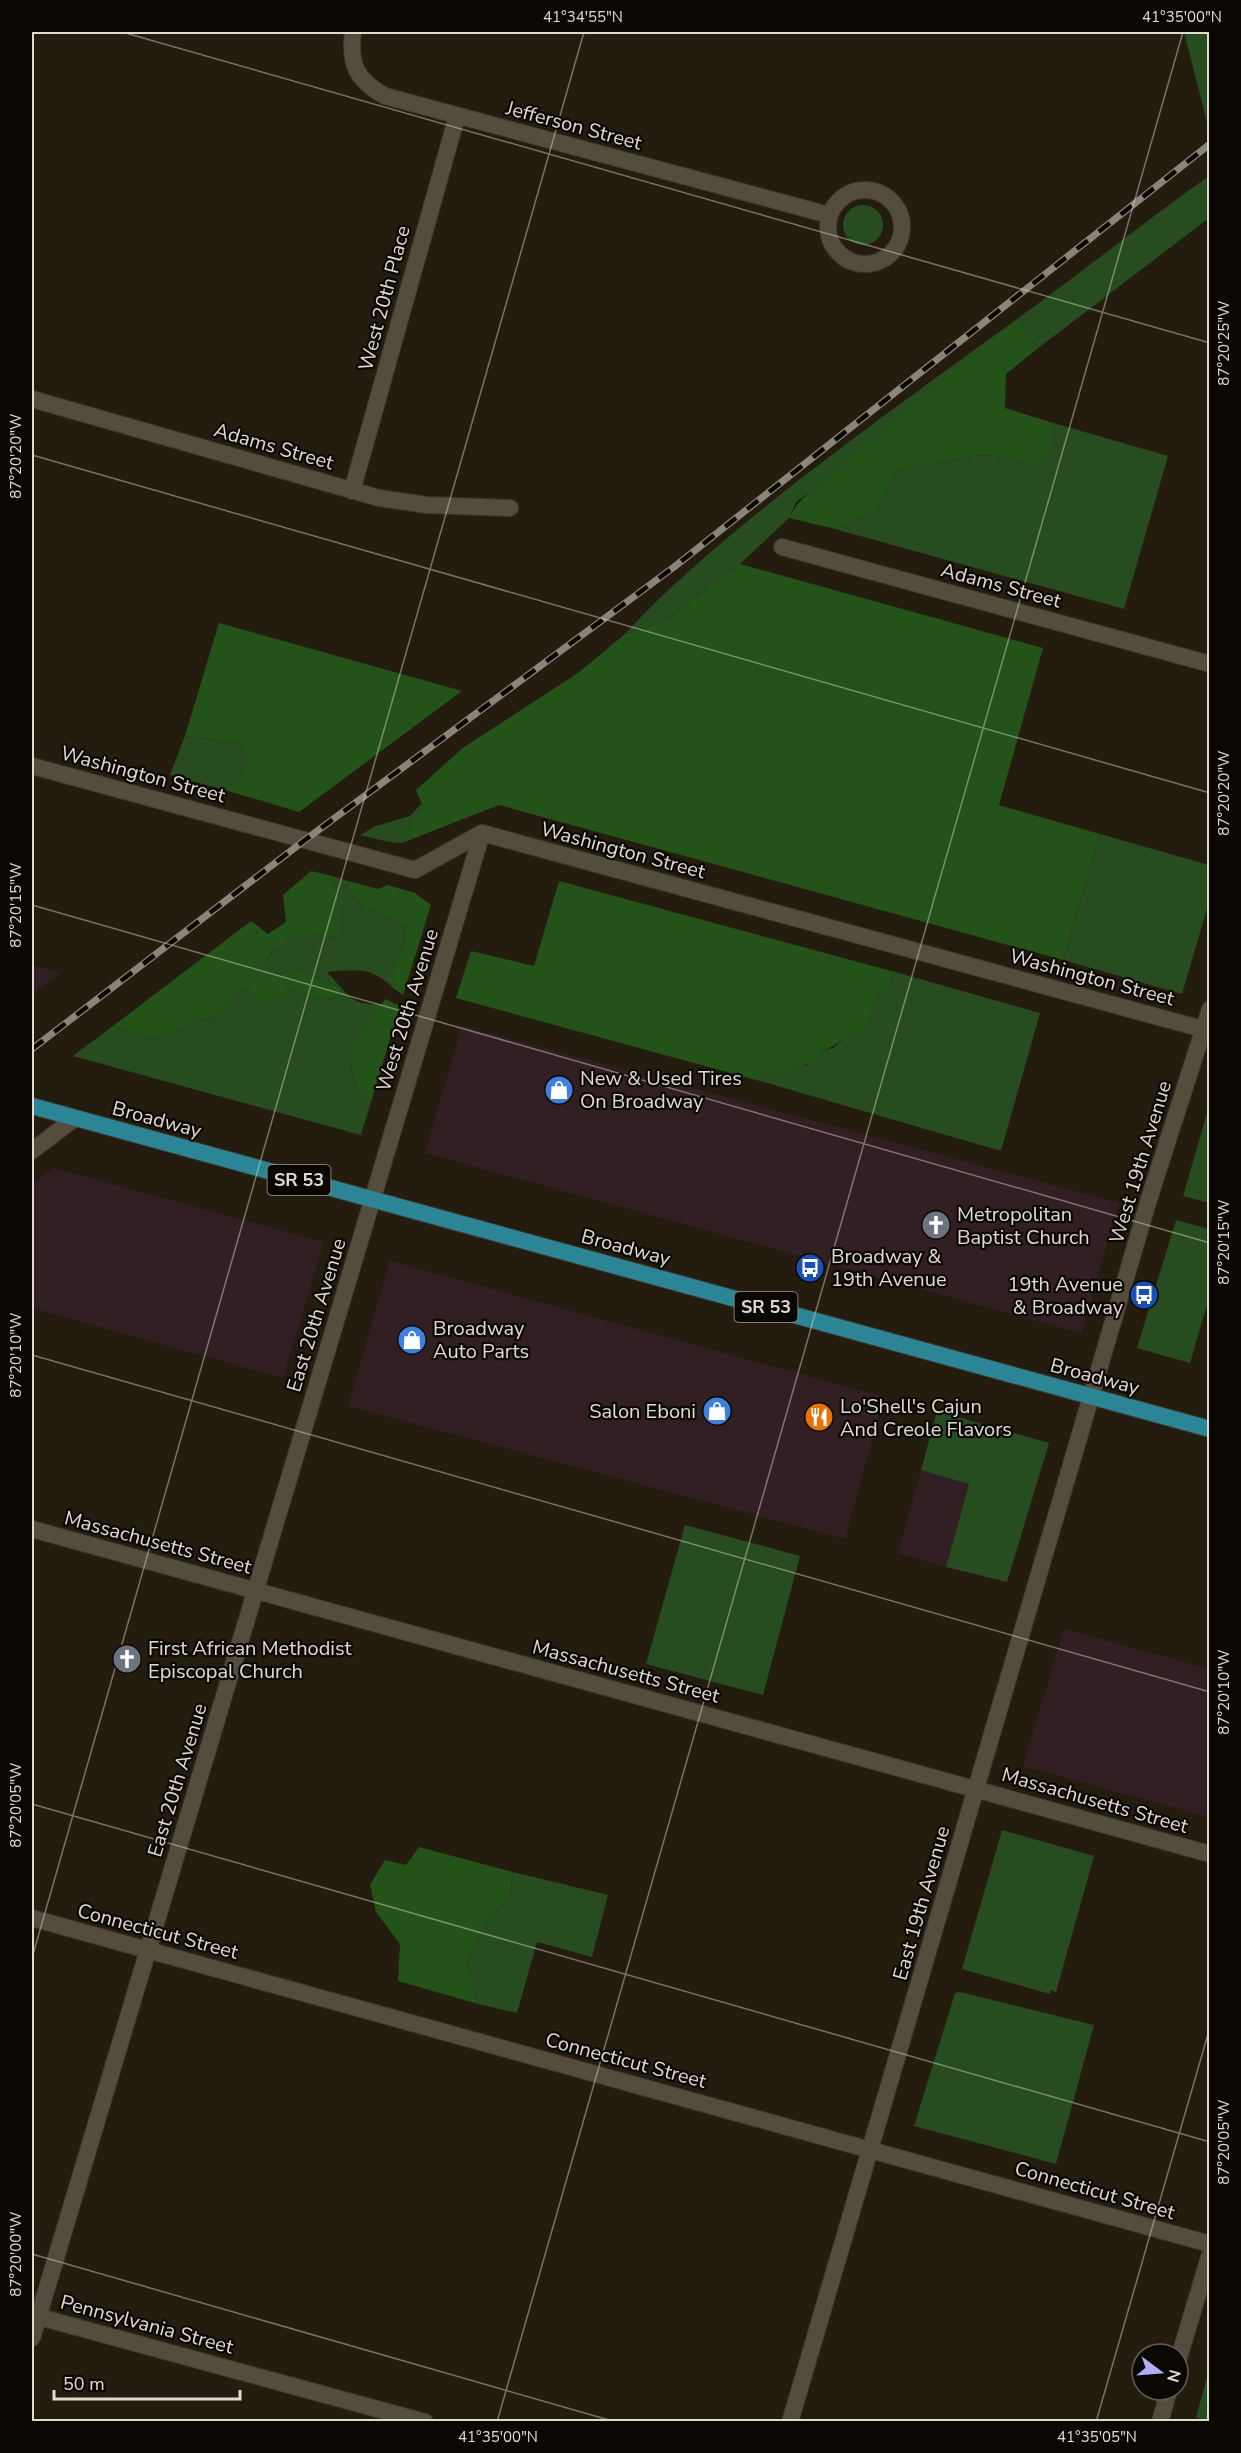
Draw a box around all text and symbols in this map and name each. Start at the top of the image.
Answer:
text: 41°34'55"N [543,7,623,27]
text: 41°35'00"N [1142,7,1222,27]
street label: Jefferson Street [502,94,646,157]
street label: West 20th Place [352,222,417,374]
text: 87°20'25"W [1214,300,1234,386]
text: 87°20'20"W [6,413,26,499]
street label: Adams Street [211,417,338,477]
street label: Adams Street [938,557,1065,615]
street label: Washington Street [58,740,229,810]
text: 87°20'20"W [1214,750,1234,836]
street label: Washington Street [538,816,709,886]
text: 87°20'15"W [6,862,26,948]
street label: West 20th Avenue [370,926,445,1095]
street label: Washington Street [1007,943,1178,1013]
place label: New & Used Tires On Broadway [580,1065,742,1115]
shop icon: New & Used Tires On Broadway [543,1074,575,1106]
street label: West 19th Avenue [1103,1078,1178,1247]
street label: Broadway [109,1095,205,1145]
road number: SR 53 [268,1165,330,1195]
text: 87°20'15"W [1214,1199,1234,1285]
place label: Metropolitan Baptist Church [957,1201,1090,1251]
church icon: Metropolitan Baptist Church [920,1209,952,1241]
street label: Broadway [578,1223,674,1273]
street label: East 20th Avenue [280,1235,353,1395]
place label: Broadway & 19th Avenue [831,1243,947,1293]
bus stop icon: Broadway & 19th Avenue [794,1252,826,1284]
place label: 19th Avenue & Broadway [1007,1271,1124,1321]
bus stop icon: 19th Avenue & Broadway [1128,1279,1160,1311]
road number: SR 53 [734,1292,798,1322]
text: 87°20'10"W [6,1312,26,1398]
place label: Broadway Auto Parts [433,1315,529,1365]
shop icon: Broadway Auto Parts [396,1324,428,1356]
street label: Broadway [1047,1352,1143,1402]
place label: Lo'Shell's Cajun And Creole Flavors [840,1393,1012,1443]
shop icon: Salon Eboni [701,1395,733,1427]
place label: Salon Eboni [589,1398,696,1425]
restaurant icon: Lo'Shell's Cajun And Creole Flavors [803,1401,835,1433]
street label: Massachusetts Street [61,1505,255,1581]
street label: Massachusetts Street [529,1634,723,1710]
place label: First African Methodist Episcopal Church [148,1635,353,1685]
church icon: First African Methodist Episcopal Church [111,1643,143,1675]
text: 87°20'10"W [1214,1649,1234,1735]
street label: East 20th Avenue [141,1700,214,1860]
street label: Massachusetts Street [999,1761,1192,1840]
text: 87°20'05"W [6,1762,26,1848]
street label: East 19th Avenue [887,1823,956,1983]
street label: Connecticut Street [75,1897,242,1966]
street label: Connecticut Street [543,2026,710,2095]
text: 87°20'05"W [1214,2099,1234,2185]
street label: Connecticut Street [1012,2155,1179,2227]
text: 87°20'00"W [6,2211,26,2297]
street label: Pennsylvania Street [57,2288,237,2361]
north arrow [1130,2342,1190,2402]
scale bar [54,2363,240,2401]
text: N [1161,2367,1186,2385]
text: 50 m [63,2372,105,2396]
text: 41°35'00"N [458,2427,538,2447]
text: 41°35'05"N [1057,2427,1137,2447]

